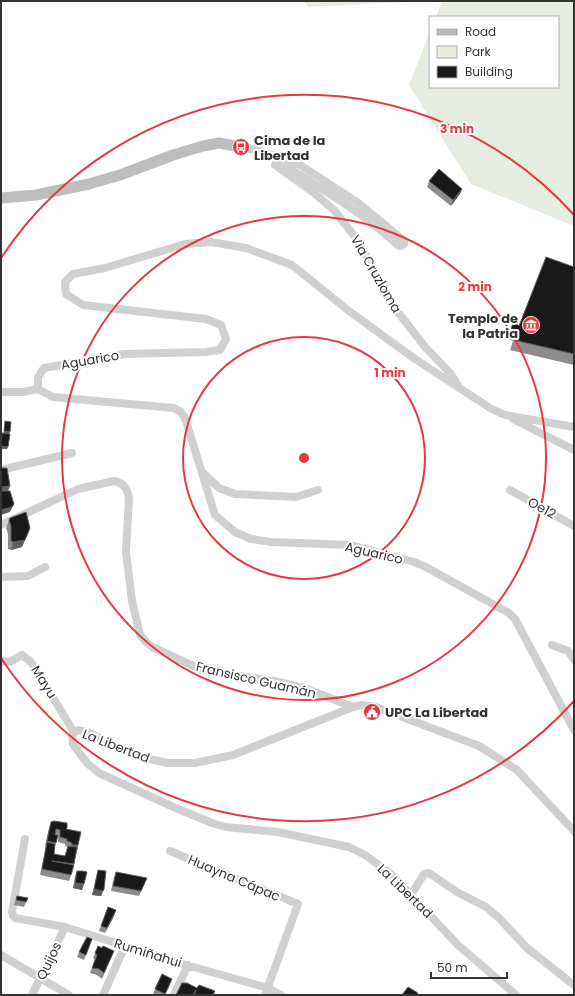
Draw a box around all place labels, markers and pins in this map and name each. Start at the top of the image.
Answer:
place label: Cima de la Libertad [254,131,326,165]
bus stop icon: Cima de la Libertad [231,137,251,157]
place label: Templo de la Patria [448,309,518,343]
museum icon: Templo de la Patria [521,315,541,335]
centre of rings [297,451,311,465]
public building icon: UPC La Libertad [362,702,382,722]
place label: UPC La Libertad [385,703,488,722]

